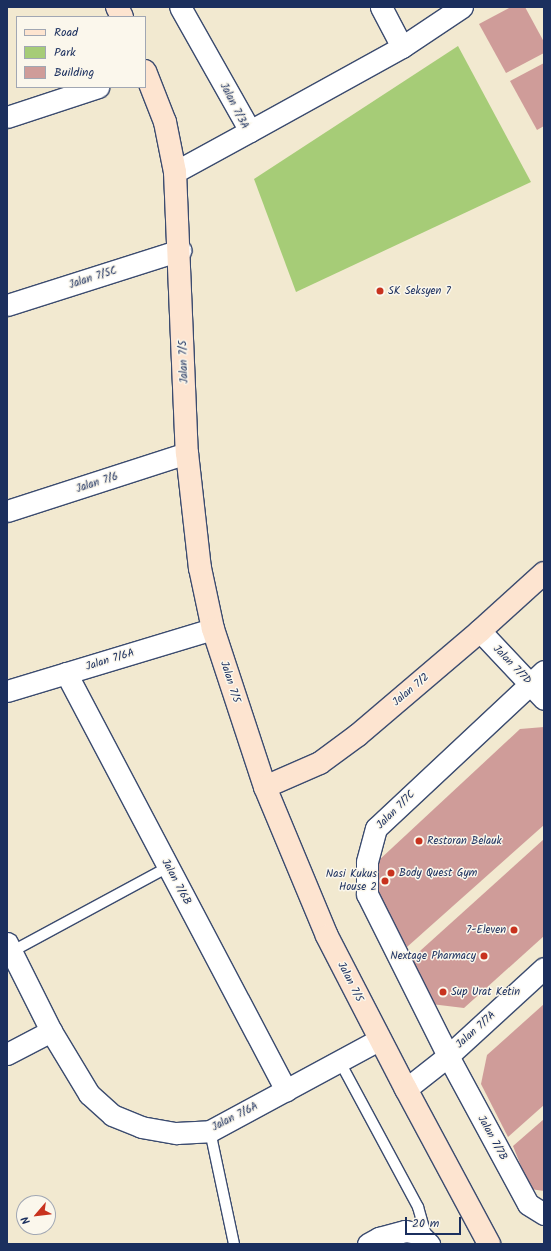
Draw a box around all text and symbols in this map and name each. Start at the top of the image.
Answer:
legend [16,16,146,88]
text: Road [54,23,78,42]
text: Park [54,43,76,62]
text: Building [54,63,94,82]
street label: Jalan 7/3A [217,81,251,131]
street label: Jalan 7/5C [67,264,119,292]
place label: SK Seksyen 7 [388,284,451,298]
marker: SK Seksyen 7 [375,286,385,296]
street label: Jalan 7/5 [177,340,191,384]
street label: Jalan 7/6 [74,470,120,496]
street label: Jalan 7/7D [490,643,534,687]
street label: Jalan 7/6A [84,646,136,674]
street label: Jalan 7/5 [217,659,243,705]
street label: Jalan 7/2 [390,671,432,709]
street label: Jalan 7/7C [374,788,418,832]
place label: Restoran Belauk [427,834,502,848]
marker: Restoran Belauk [414,836,424,846]
street label: Jalan 7/6B [158,857,194,907]
place label: Body Quest Gym [399,866,477,880]
place label: Nasi Kukus House 2 [326,868,377,894]
marker: Body Quest Gym [386,868,396,878]
marker: Nasi Kukus House 2 [380,876,390,886]
place label: 7-Eleven [466,923,506,937]
marker: 7-Eleven [509,925,519,935]
place label: Nextage Pharmacy [390,949,476,963]
marker: Nextage Pharmacy [479,951,489,961]
street label: Jalan 7/5 [334,960,366,1004]
place label: Sup Urat Ketin [451,985,520,999]
marker: Sup Urat Ketin [438,987,448,997]
street label: Jalan 7/7A [453,1009,499,1051]
street label: Jalan 7/6A [210,1100,260,1134]
street label: Jalan 7/7B [474,1113,510,1163]
north arrow [16,1195,56,1235]
scale bar [407,1209,463,1235]
text: N [17,1213,36,1227]
text: 20 m [412,1214,439,1233]

